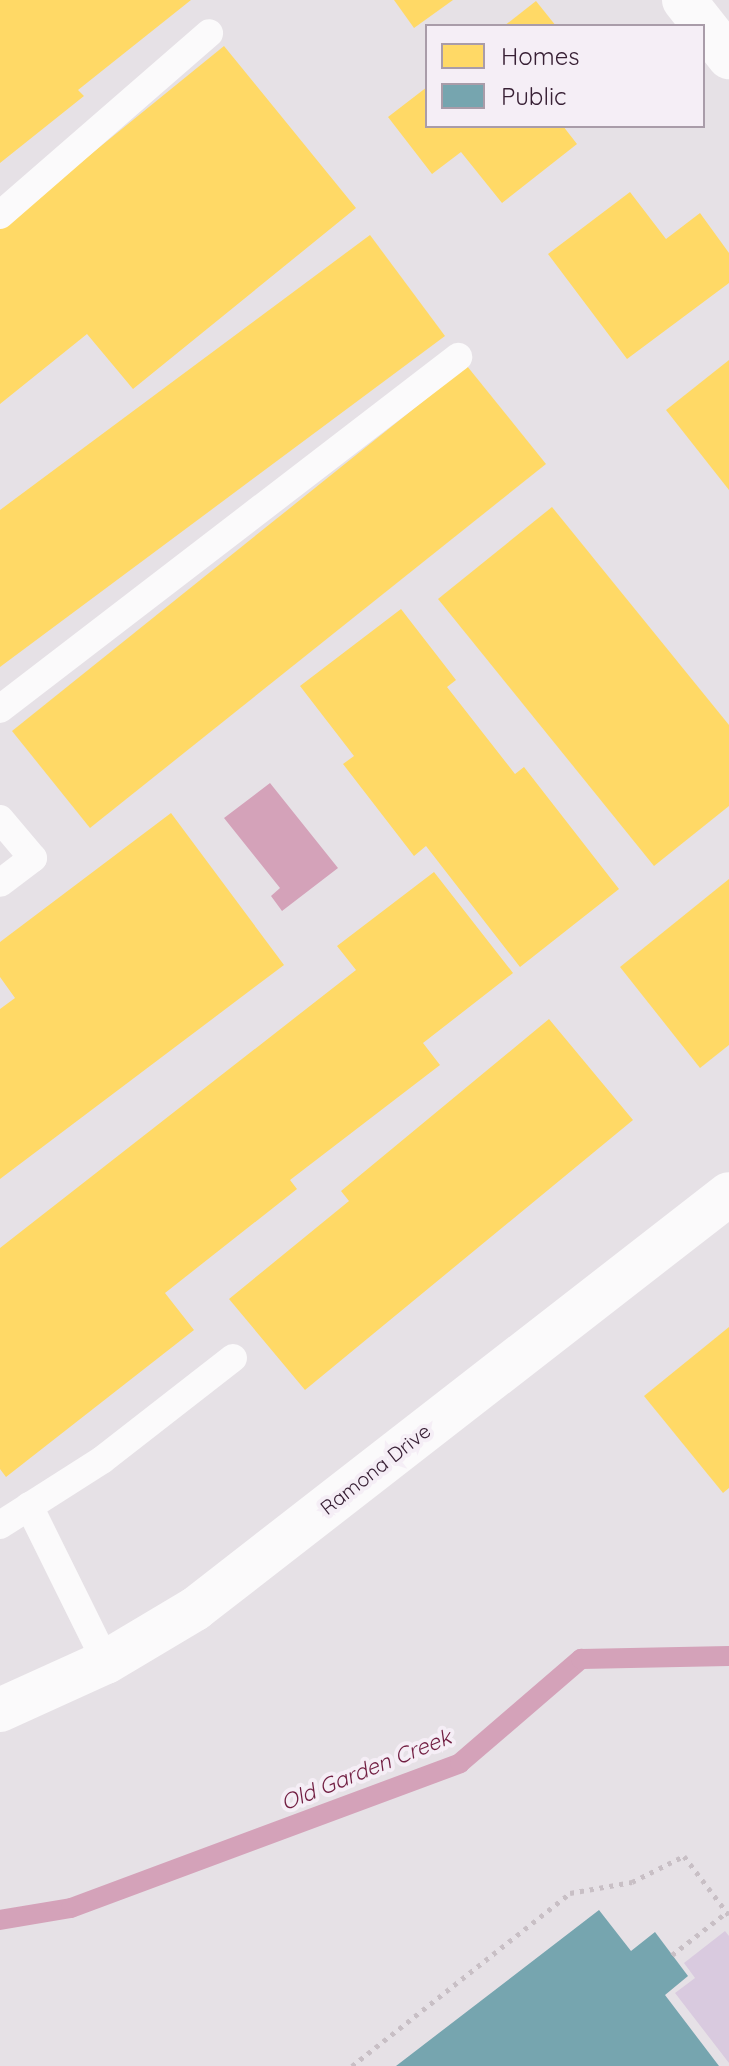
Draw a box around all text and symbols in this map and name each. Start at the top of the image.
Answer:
legend [425,24,705,128]
text: Homes [501,41,579,71]
text: Public [501,81,566,111]
street label: Ramona Drive [315,1419,435,1519]
water label: Old Garden Creek [277,1724,455,1816]

